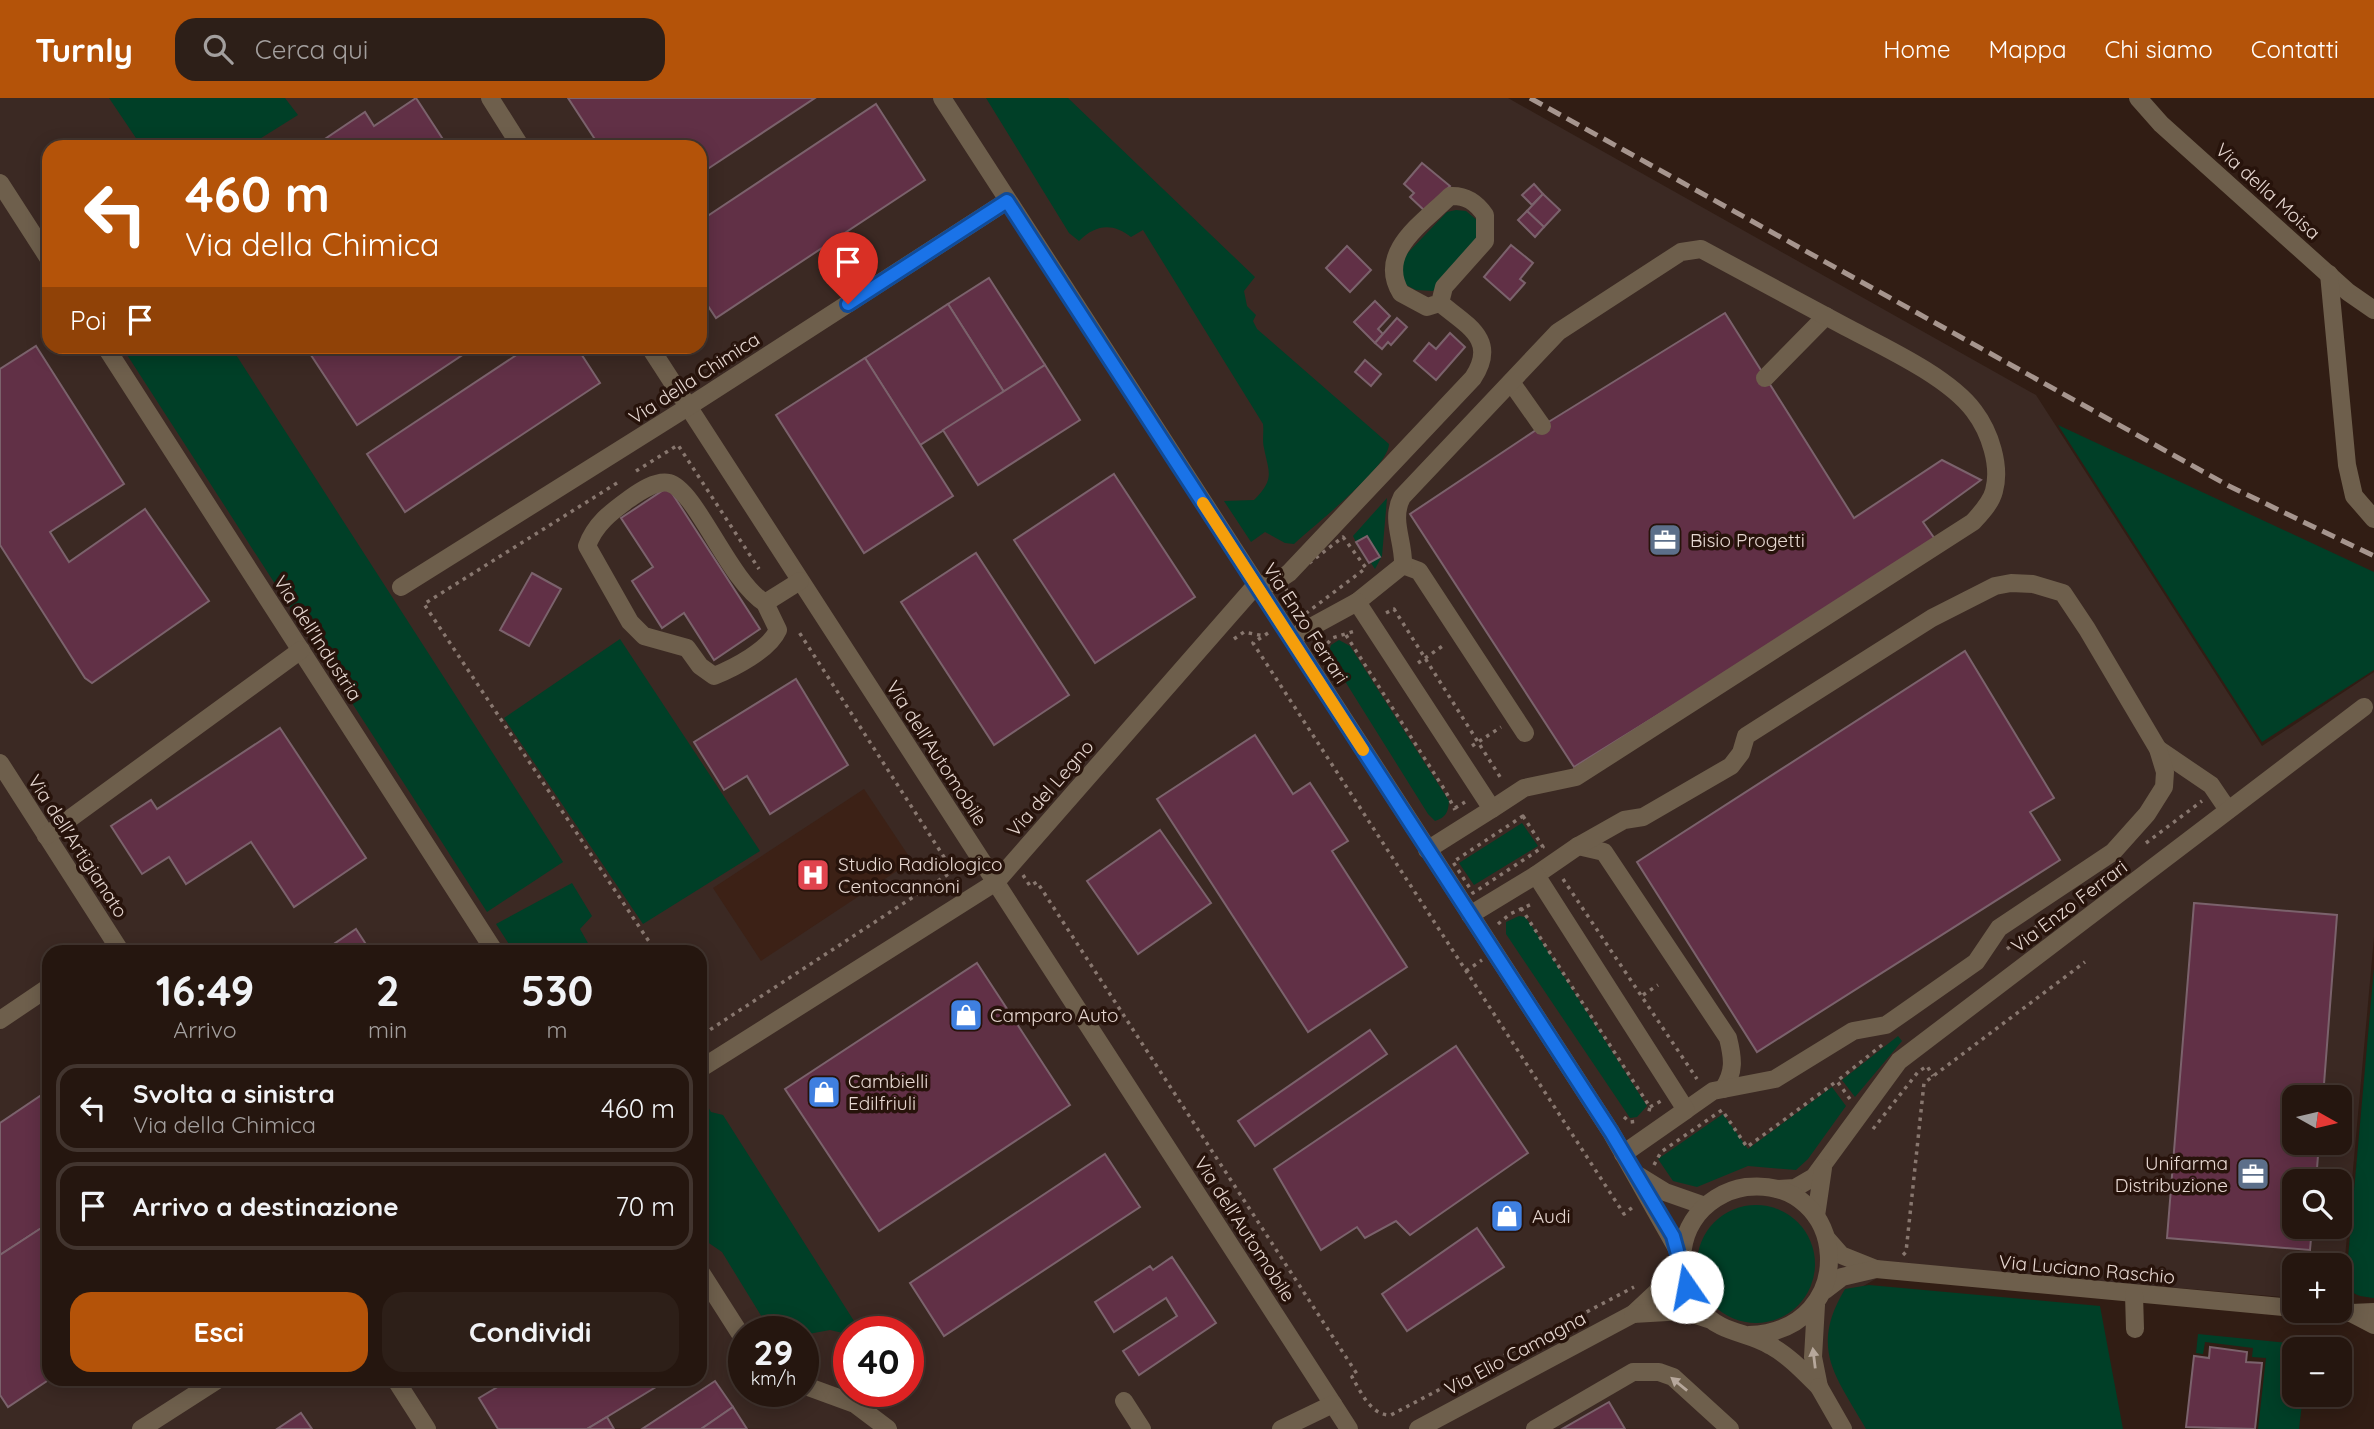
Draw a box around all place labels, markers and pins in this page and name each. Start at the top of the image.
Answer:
pin [818,232,878,304]
office icon: Bisio Progetti [1646,521,1684,559]
place label: Bisio Progetti [1690,528,1805,552]
place label: Studio Radiologico Centocannoni [838,852,1002,898]
hospital icon: Studio Radiologico Centocannoni [794,856,832,894]
shop icon: Camparo Auto [947,996,985,1034]
place label: Camparo Auto [990,1003,1119,1027]
place label: Cambielli Edilfriuli [848,1069,928,1115]
shop icon: Cambielli Edilfriuli [805,1073,843,1111]
place label: Unifarma Distribuzione [2115,1151,2228,1197]
office icon: Unifarma Distribuzione [2234,1155,2272,1193]
shop icon: Audi [1488,1197,1526,1235]
place label: Audi [1532,1204,1571,1228]

